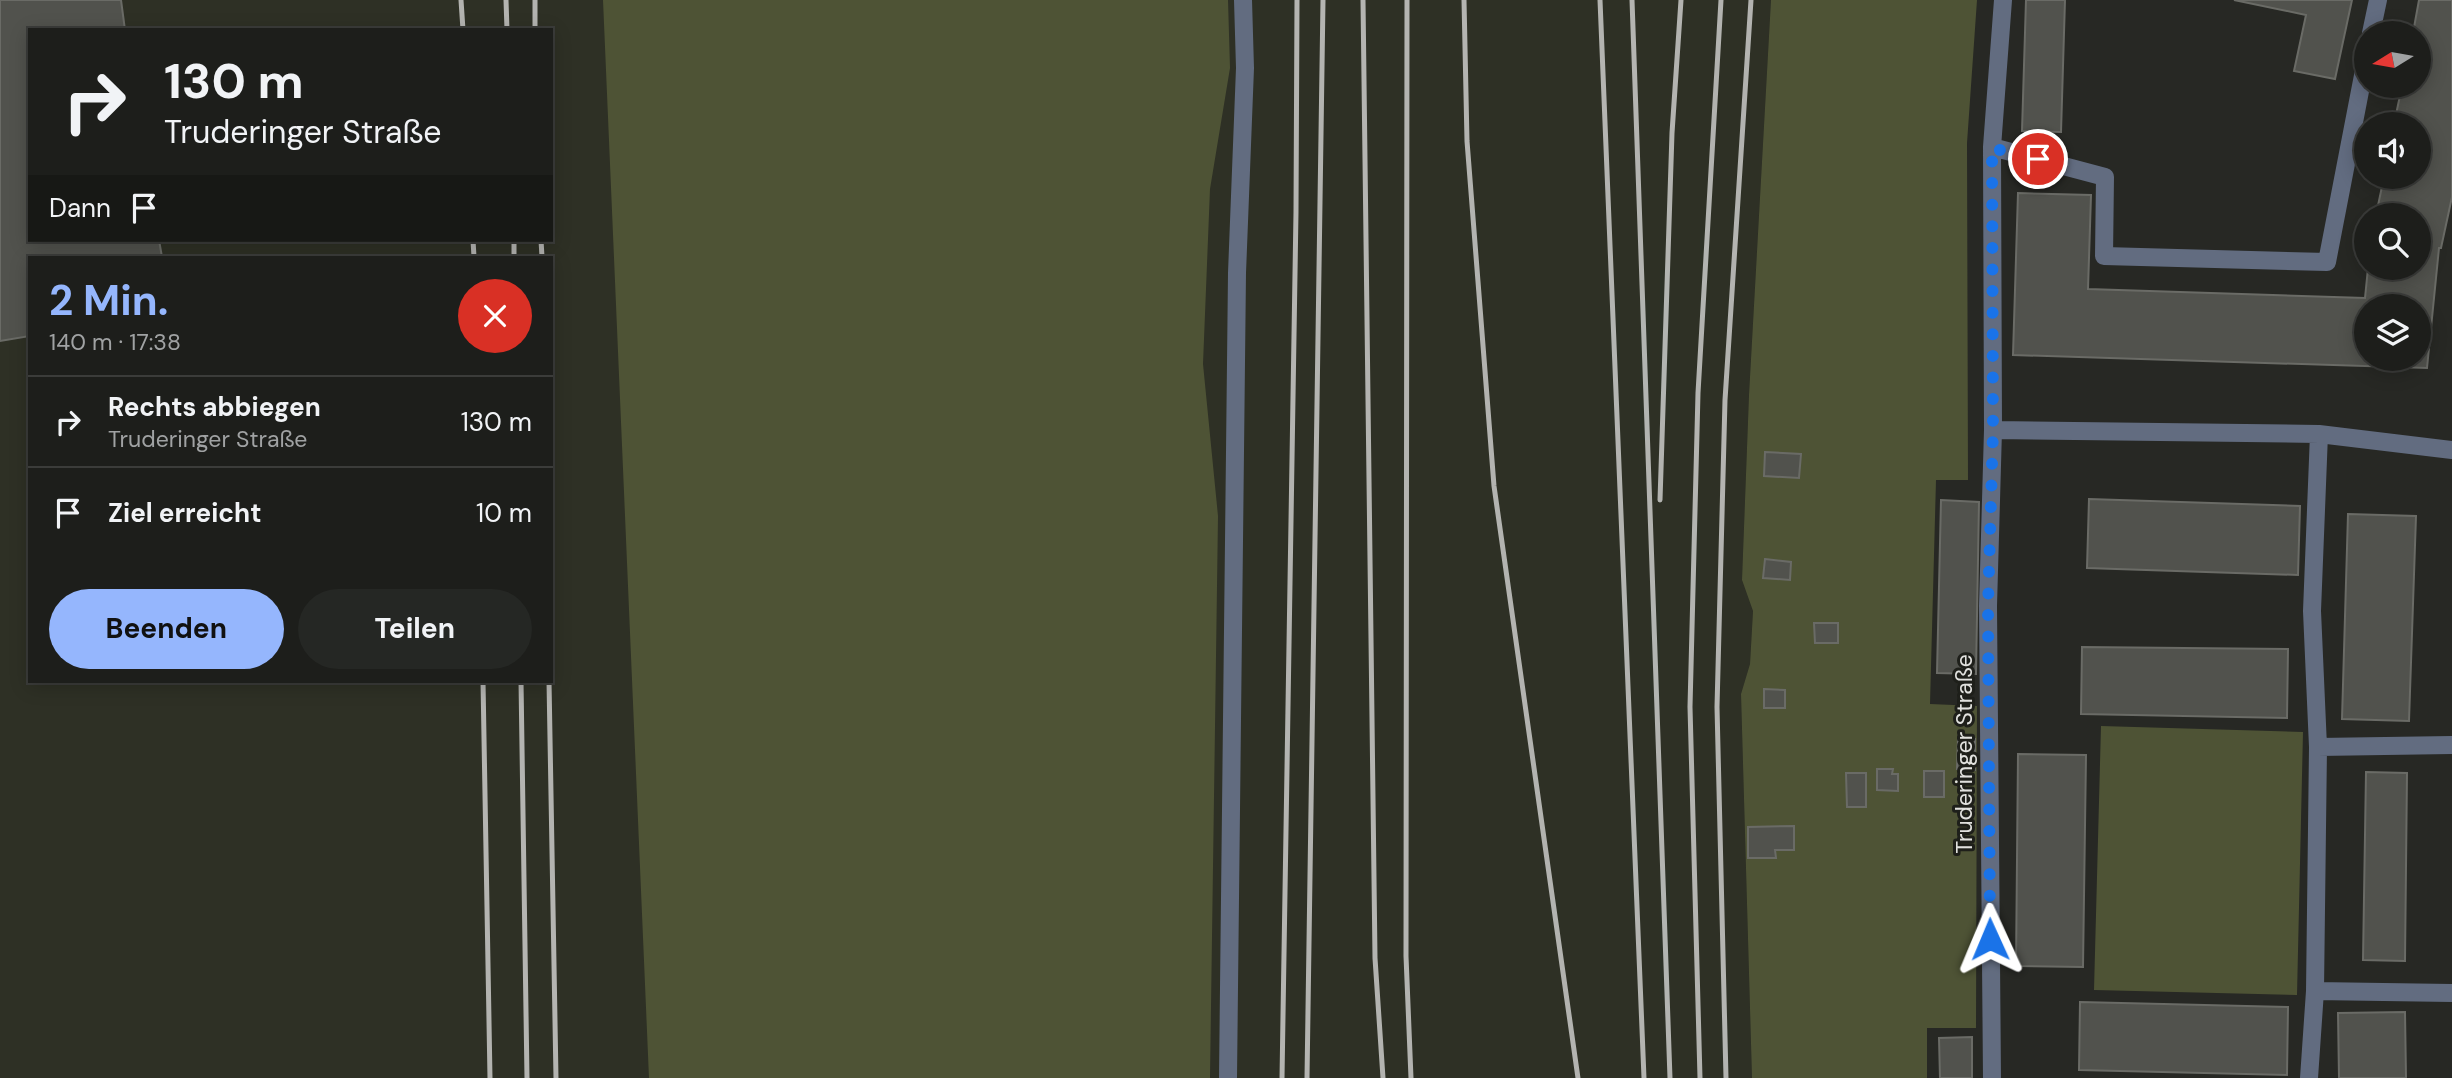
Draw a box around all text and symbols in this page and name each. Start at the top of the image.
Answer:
north arrow [2354,21,2431,98]
map controls [2354,21,2431,371]
text: 130 m [164,49,304,113]
icon: right [49,56,140,147]
text: Truderinger Straße [164,111,441,153]
button: sound [2354,112,2431,189]
pin [2008,129,2068,189]
icon: arrive [2019,140,2057,178]
icon: arrive [125,189,163,227]
text: Dann [49,191,111,225]
button: search [2354,203,2431,280]
text: 2 Min. [49,273,168,328]
button: close [458,279,532,353]
button: layers [2354,294,2431,371]
text: 140 m · 17:38 [49,327,181,357]
text: Rechts abbiegen [108,390,321,424]
icon: right [49,403,87,441]
text: 130 m [461,405,532,439]
text: Truderinger Straße [108,424,307,454]
icon: arrive [49,494,87,532]
text: Ziel erreicht [108,496,261,530]
text: 10 m [476,496,532,530]
button: Beenden [49,589,284,669]
button: Teilen [298,589,532,669]
street label: Truderinger Straße [1949,654,1979,854]
position arrow [1953,902,2027,976]

